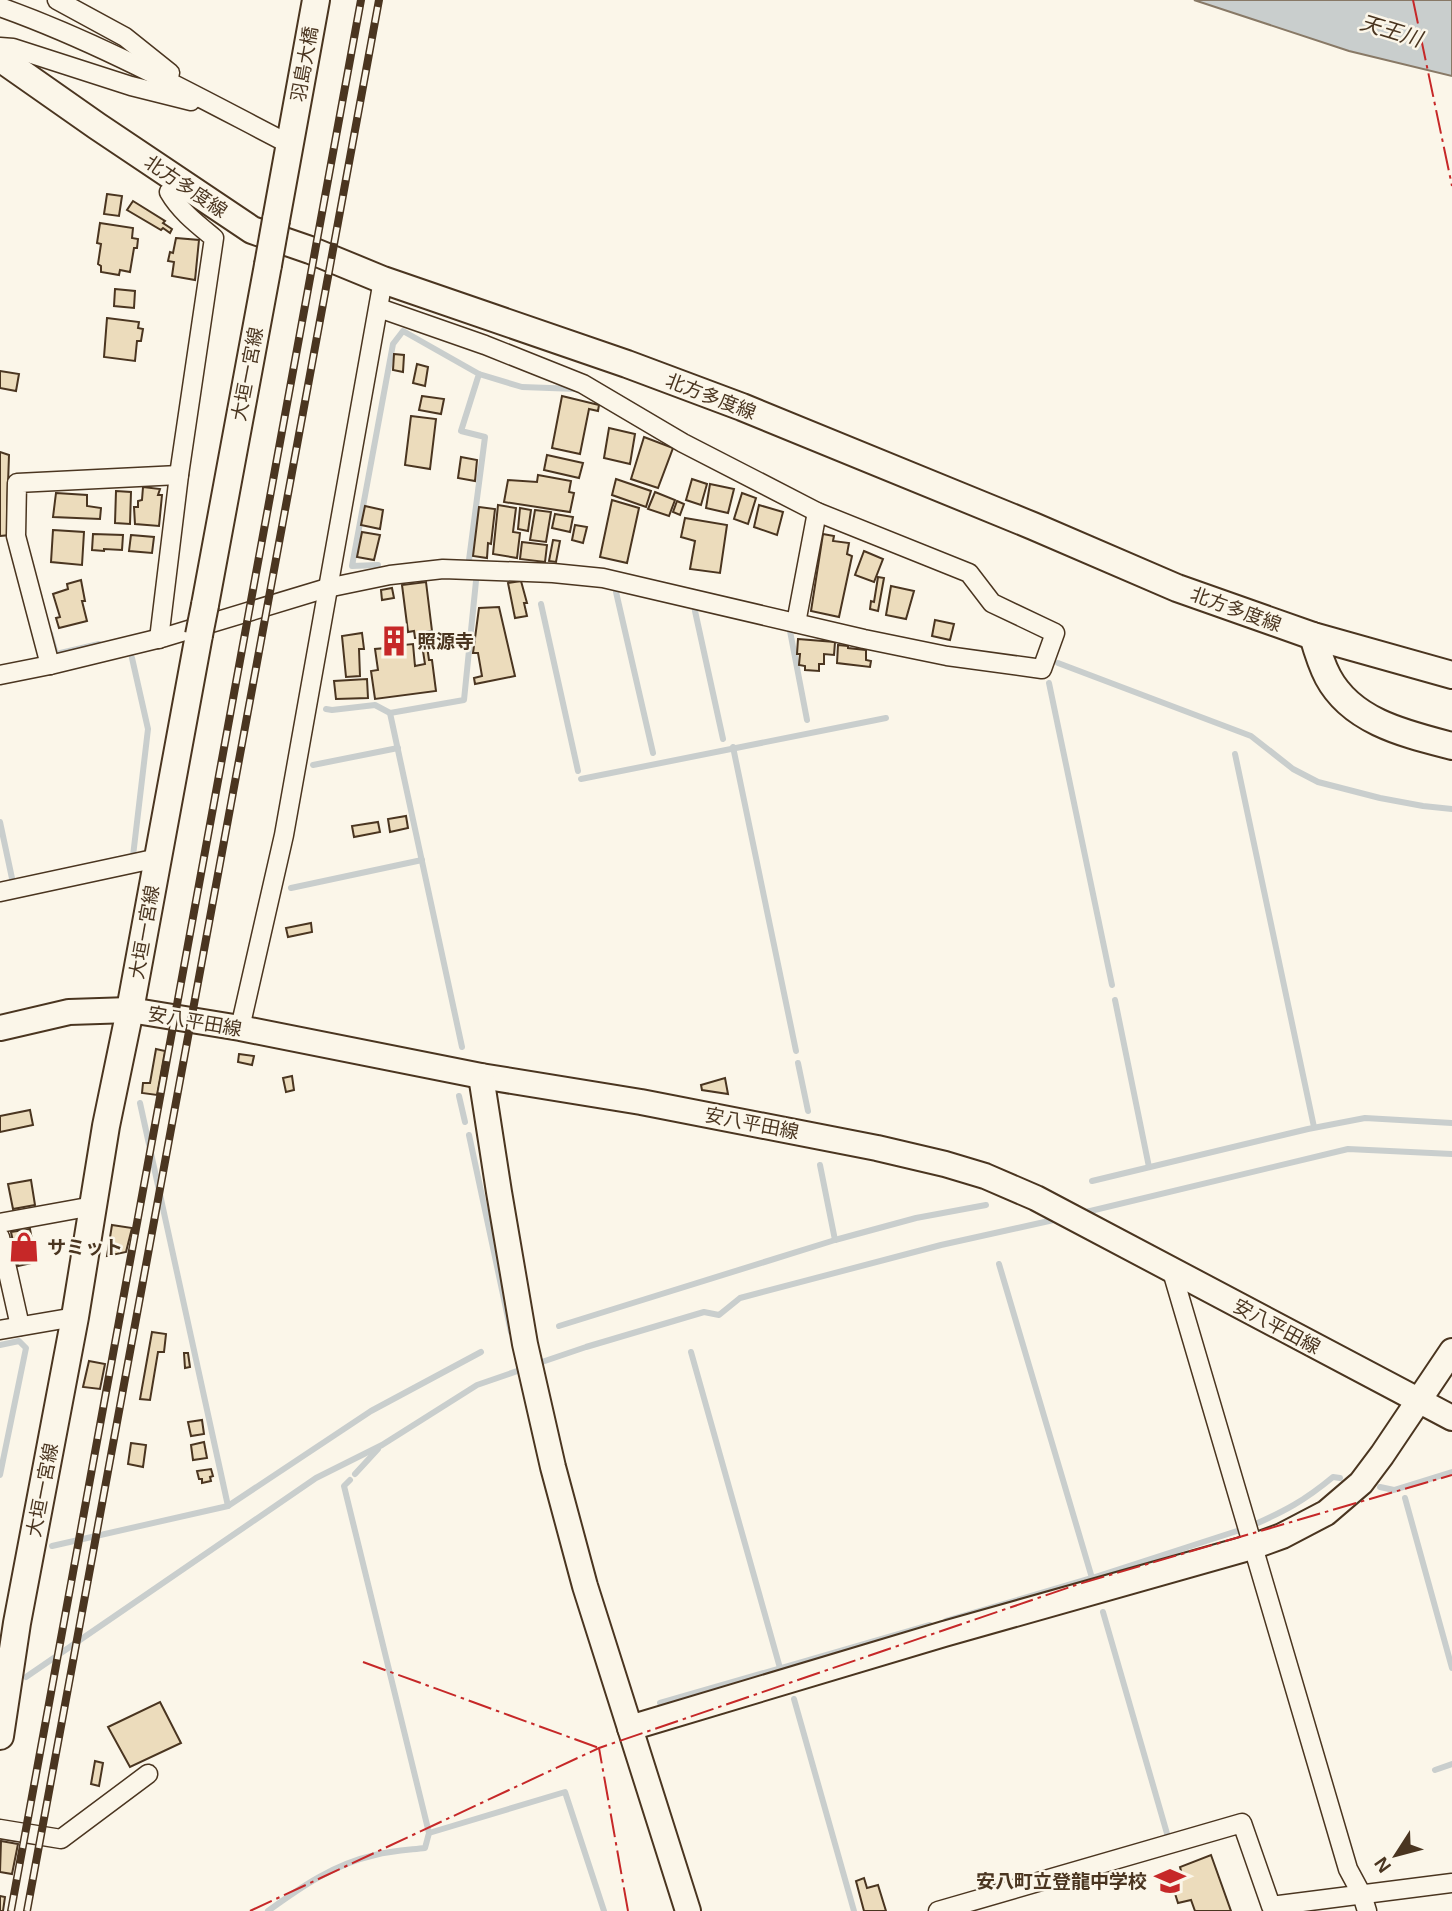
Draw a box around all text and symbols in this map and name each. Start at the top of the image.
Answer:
water label: 天王川 [1358,10,1427,51]
street label: 羽島大橋 [288,25,321,103]
street label: 北方多度線 [140,151,231,222]
street label: 大垣一宮線 [228,325,267,423]
street label: 北方多度線 [663,370,759,423]
street label: 北方多度線 [1188,583,1284,636]
building icon: 照源寺 [377,624,411,658]
place label: 照源寺 [417,631,474,652]
street label: 大垣一宮線 [126,883,163,981]
street label: 安八平田線 [146,1003,244,1040]
street label: 安八平田線 [703,1104,801,1143]
shop icon: サミット [7,1230,41,1264]
place label: サミット [47,1237,123,1258]
street label: 安八平田線 [1230,1295,1324,1358]
street label: 大垣一宮線 [23,1441,62,1539]
north arrow [1361,1820,1431,1890]
text: N [1370,1853,1395,1876]
school or university icon: 安八町立登龍中学校 [1153,1864,1187,1898]
place label: 安八町立登龍中学校 [976,1871,1147,1892]

